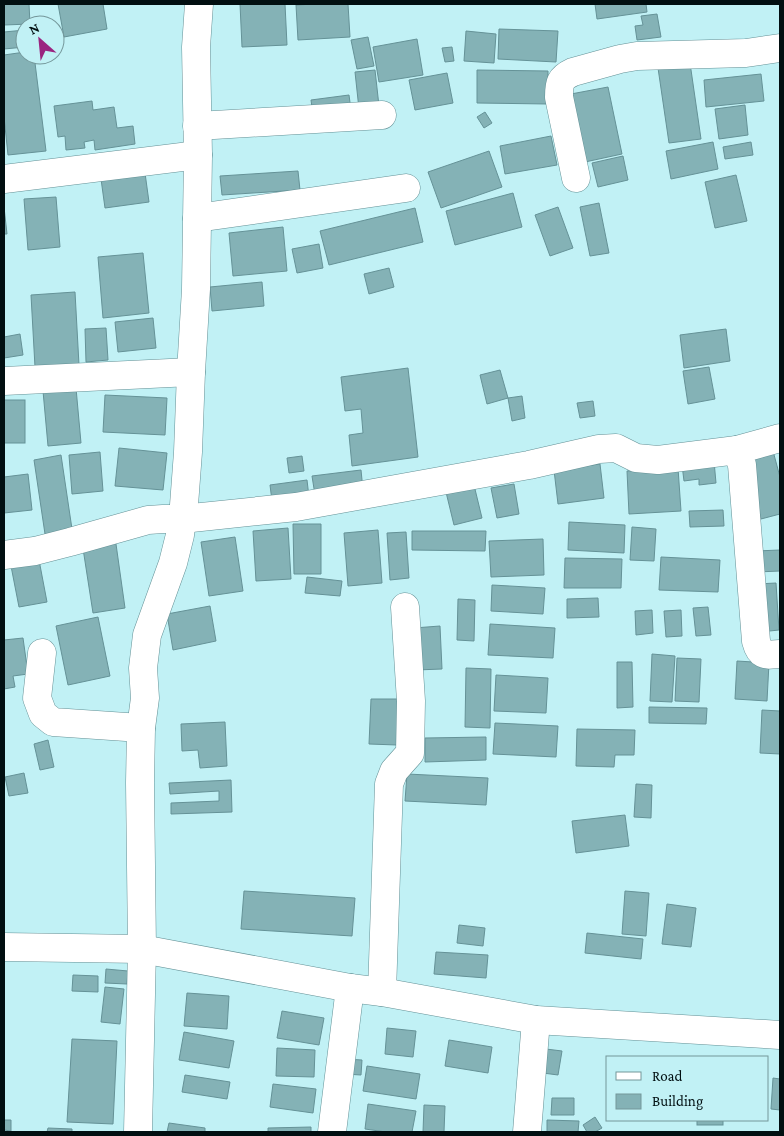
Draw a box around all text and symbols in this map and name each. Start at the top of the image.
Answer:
north arrow [15,15,65,65]
text: N [26,19,42,38]
legend [606,1056,769,1121]
text: Road [652,1068,683,1084]
text: Building [652,1093,703,1110]

